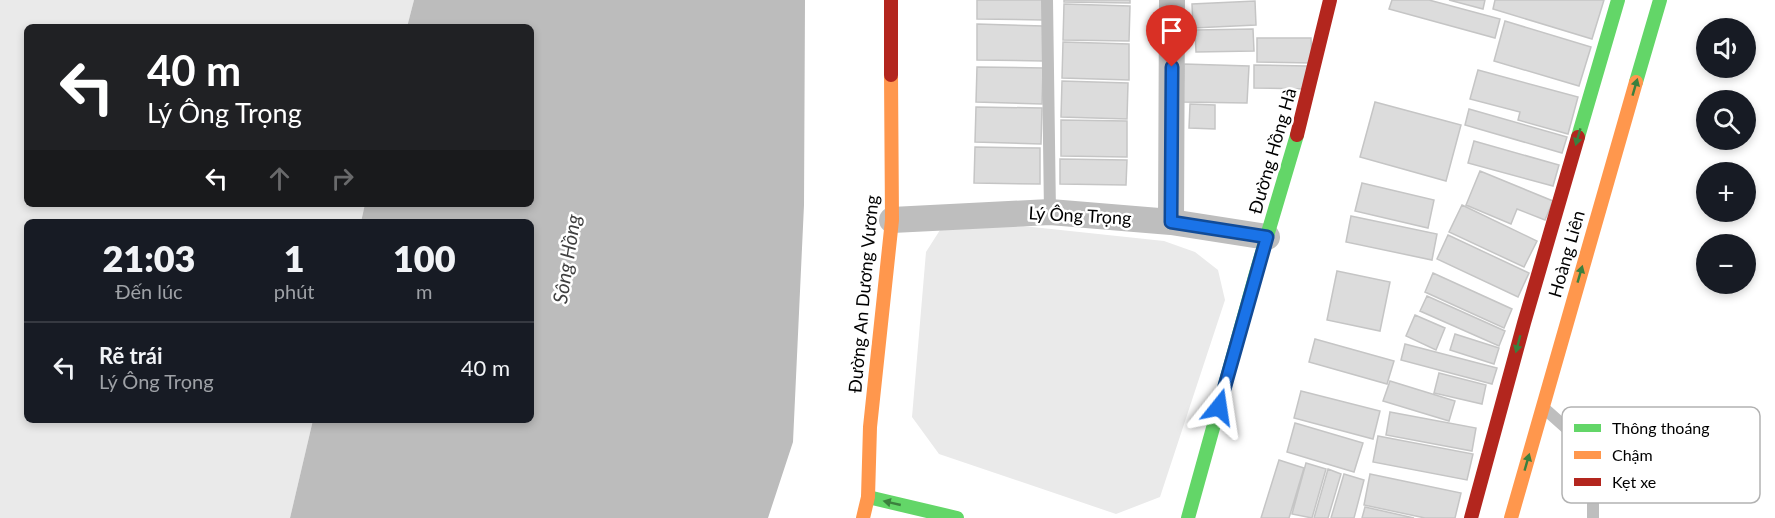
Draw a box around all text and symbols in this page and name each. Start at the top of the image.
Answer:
pin [1146,5,1197,67]
icon: arrive [1155,14,1188,47]
map controls [1696,18,1756,294]
button: sound [1696,18,1756,78]
text: 40 m [147,45,241,95]
icon: left [48,48,126,126]
one-way arrow [1631,78,1640,96]
street label: Đường Hồng Hà [1244,85,1301,216]
button: search [1696,90,1756,150]
text: Lý Ông Trọng [147,96,302,129]
one-way arrow [1573,128,1582,146]
icon: left [200,162,233,195]
icon: ahead [263,162,296,195]
icon: right [326,162,359,195]
button: + [1696,162,1756,222]
street label: Đường An Dương Vương [843,194,883,394]
street label: Lý Ông Trọng [1028,201,1132,229]
street label: Hoàng Liên [1543,208,1589,300]
water label: Sông Hồng [547,212,585,305]
button: − [1696,234,1756,294]
text: 21:03 [102,236,195,280]
text: 1 [284,236,305,280]
text: 100 [393,236,456,280]
one-way arrow [1576,265,1585,283]
text: Đến lúc [115,279,183,303]
text: phút [274,279,315,303]
text: m [416,279,432,303]
one-way arrow [1513,335,1523,354]
text: Rẽ trái [99,342,163,369]
icon: left [48,351,81,384]
text: 40 m [461,354,510,381]
text: Lý Ông Trọng [99,369,214,393]
position arrow [1187,375,1251,439]
legend [1562,407,1760,503]
text: Thông thoáng [1612,418,1710,437]
text: Chậm [1612,445,1653,464]
one-way arrow [1523,453,1532,471]
text: Kẹt xe [1612,472,1656,491]
one-way arrow [883,497,901,507]

